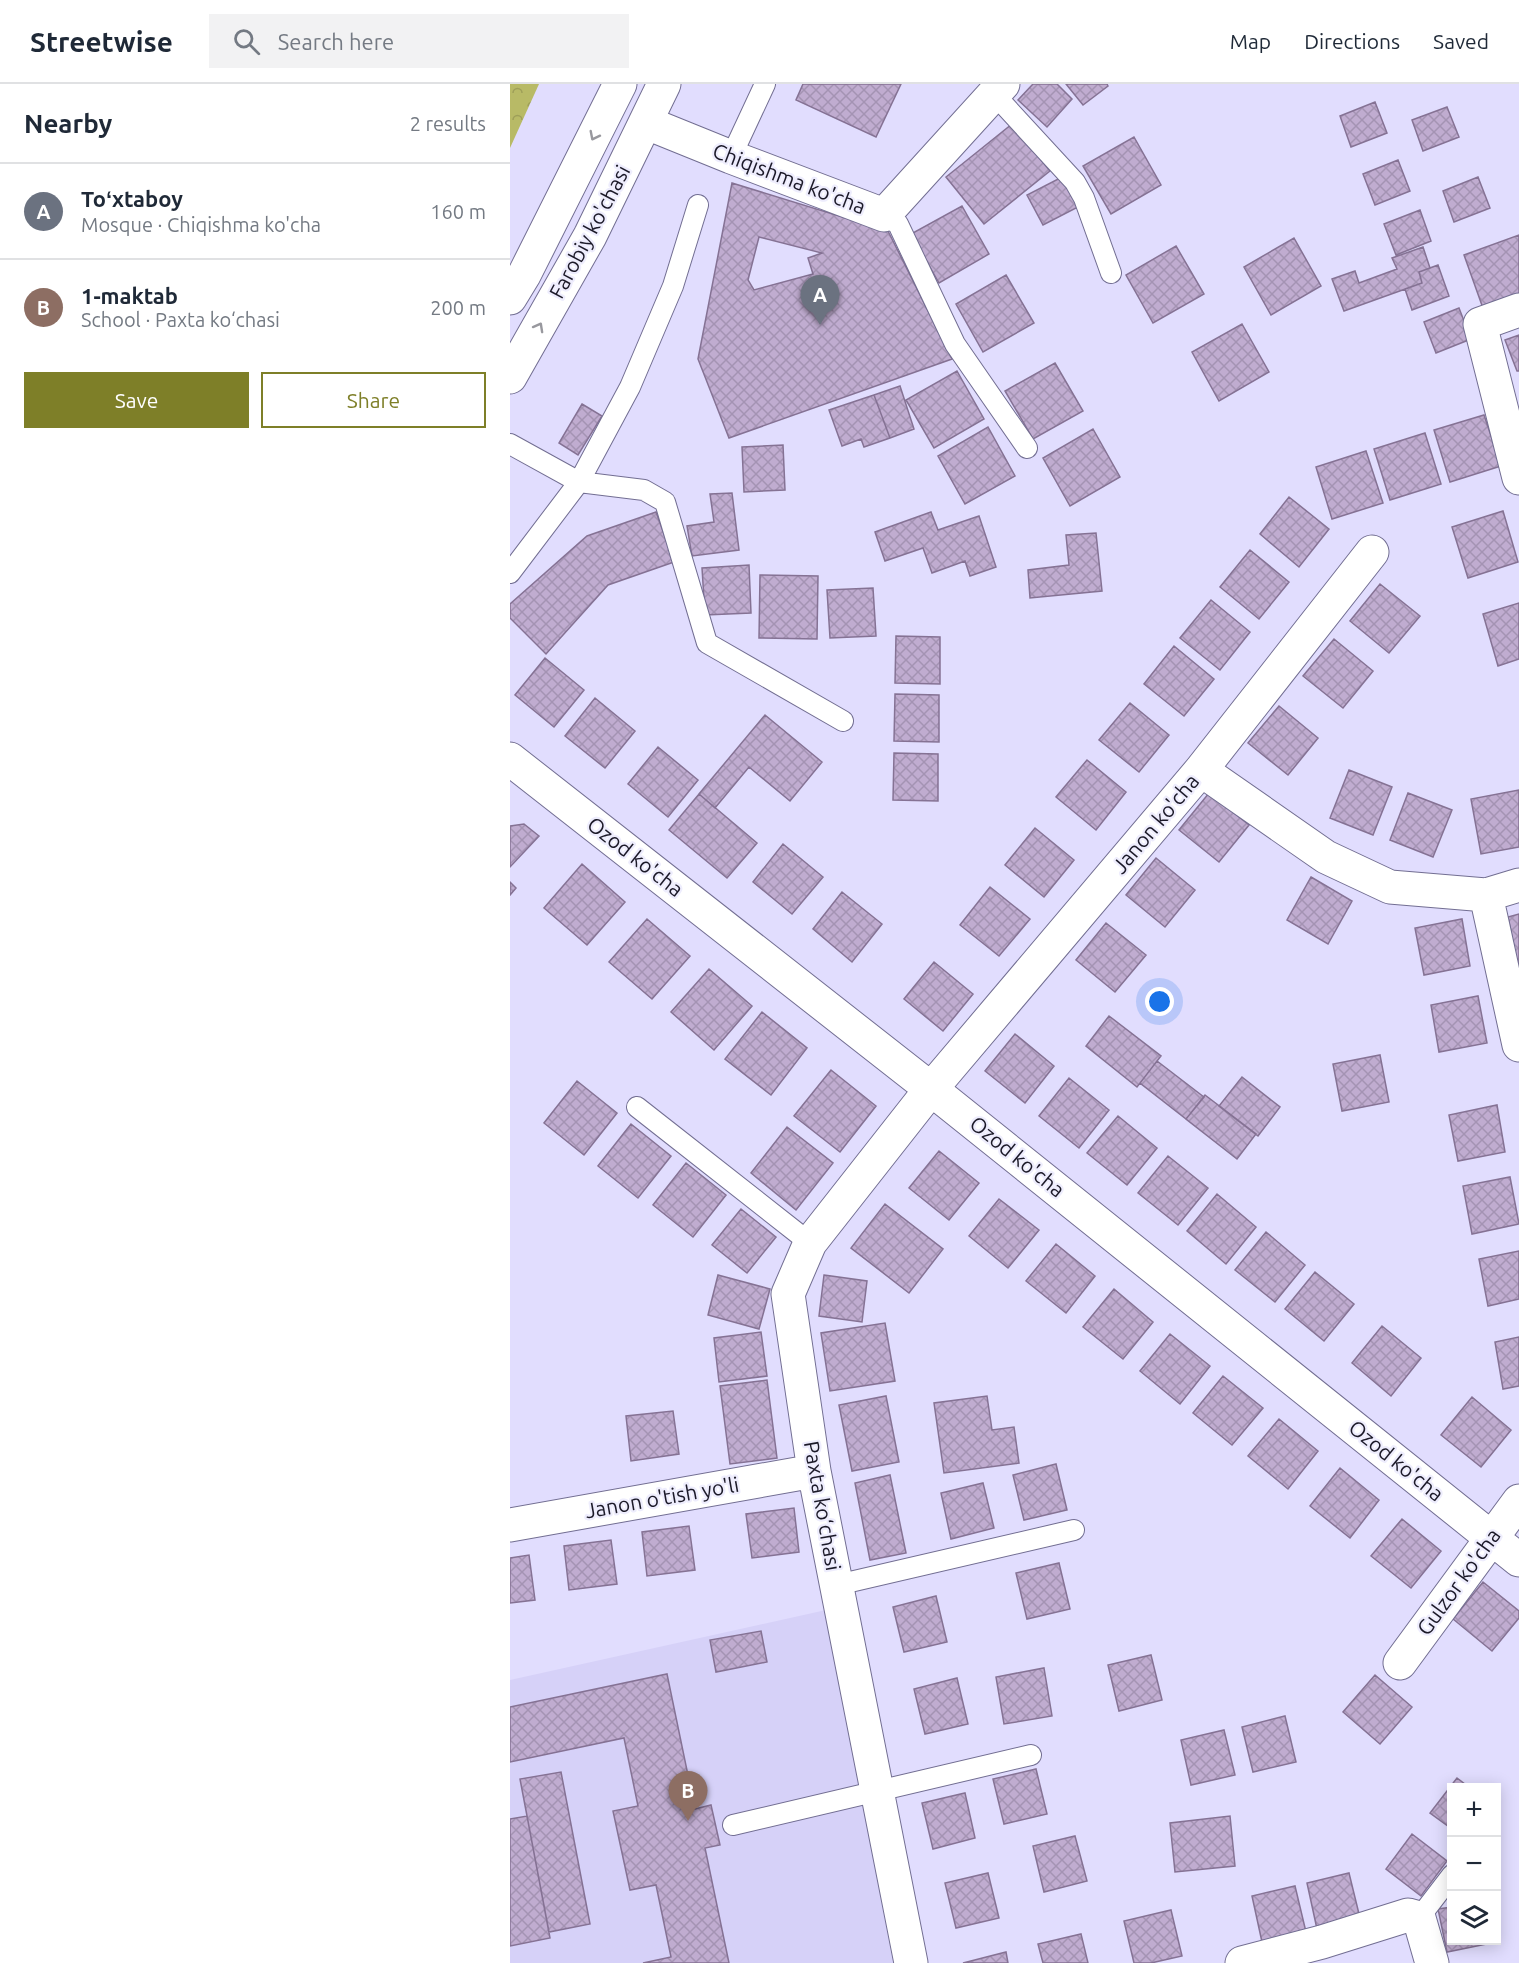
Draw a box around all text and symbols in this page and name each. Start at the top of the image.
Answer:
search box [209,14,629,68]
icon: search [230,25,263,58]
text: Streetwise [30,26,173,57]
text: Search here [278,29,394,54]
text: Map [1230,29,1271,53]
text: Directions [1304,29,1400,53]
text: Saved [1433,29,1489,53]
text: Nearby [24,109,112,138]
text: 2 results [410,112,486,135]
one-way arrow [589,130,601,141]
street label: Chiqishma ko'cha [710,138,869,218]
street label: Farobiy ko'chasi [544,161,634,302]
text: Toʻxtaboy [81,186,183,211]
text: A [36,200,51,223]
text: 160 m [430,200,486,223]
text: Mosque · Chiqishma ko'cha [81,213,321,236]
pin: A [800,276,840,325]
text: 1-maktab [81,283,178,308]
text: B [37,296,50,319]
text: 200 m [430,296,486,319]
text: School · Paxta ko‘chasi [81,308,280,331]
one-way arrow [532,322,543,333]
button: Save [24,372,249,428]
button: Share [261,372,486,428]
street label: Janon ko'cha [1107,769,1204,878]
street label: Ozod ko'cha [583,811,688,901]
your location [1145,987,1174,1016]
street label: Ozod ko'cha [965,1111,1070,1202]
street label: Ozod ko'cha [1344,1415,1449,1506]
street label: Paxta ko‘chasi [800,1439,846,1573]
street label: Janon o'tish yo'li [583,1472,741,1522]
street label: Gulzor ko'cha [1412,1524,1505,1639]
pin: B [668,1772,708,1821]
map controls [1447,1783,1501,1945]
button: + [1447,1783,1501,1837]
button: − [1447,1837,1501,1891]
button: layers [1447,1891,1501,1945]

